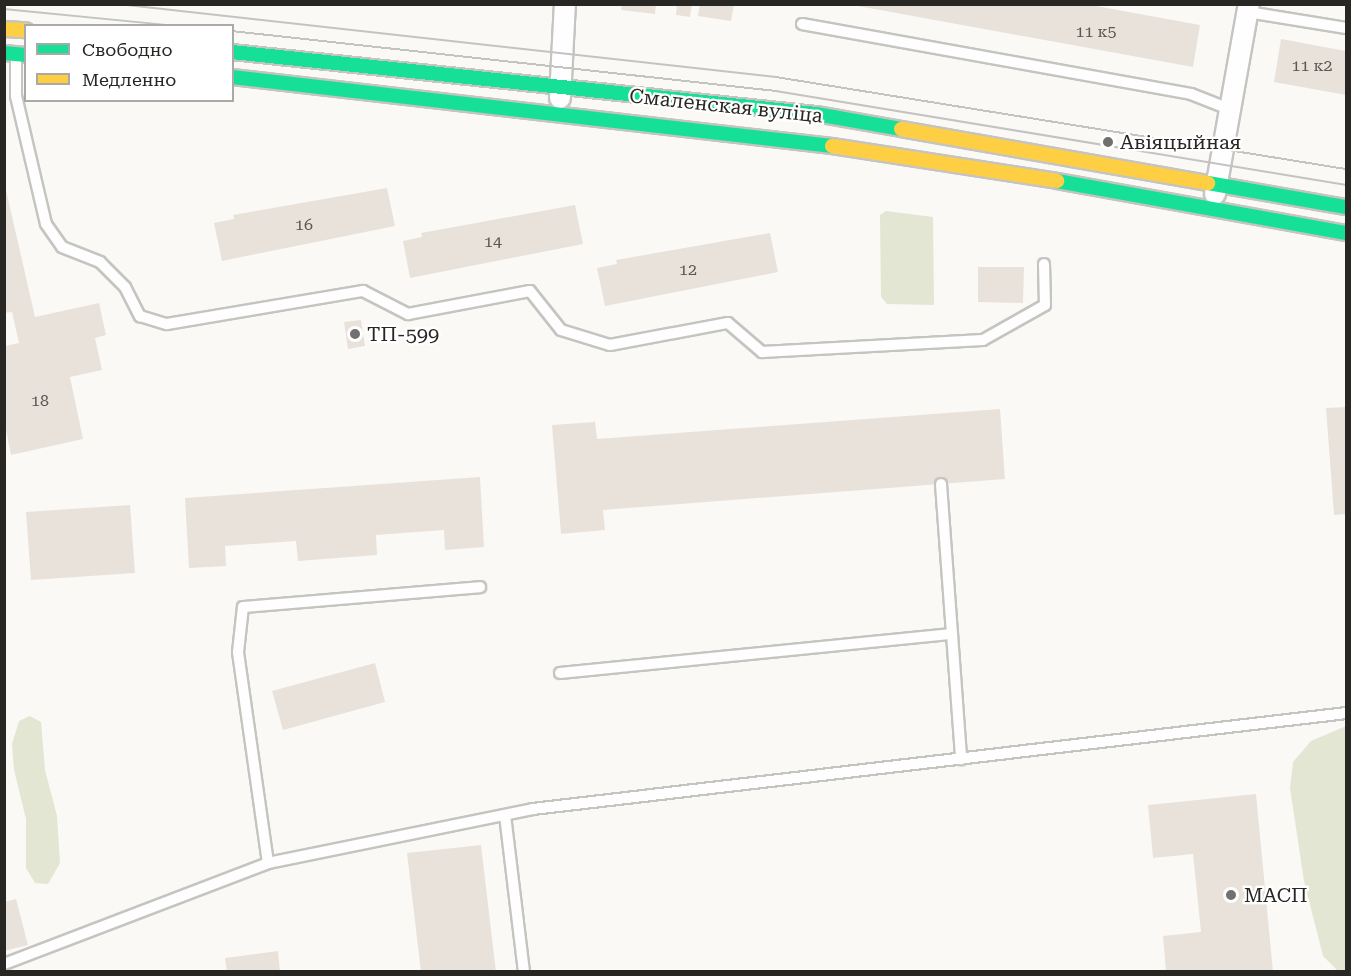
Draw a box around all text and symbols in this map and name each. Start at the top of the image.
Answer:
house number: 11 к5 [1075,22,1117,42]
legend [24,24,234,102]
text: Свободно [82,39,172,60]
house number: 11 к2 [1291,56,1333,76]
text: Медленно [82,69,176,90]
street label: Смаленская вуліца [628,84,824,128]
place label: Авіяцыйная [1120,130,1241,154]
marker: Авіяцыйная [1101,135,1115,149]
house number: 16 [295,215,313,235]
house number: 14 [484,232,502,252]
house number: 12 [679,260,697,280]
place label: ТП-599 [367,322,439,346]
marker: ТП-599 [348,327,362,341]
house number: 18 [31,391,49,411]
place label: МАСП [1244,883,1307,907]
marker: МАСП [1222,886,1240,904]

